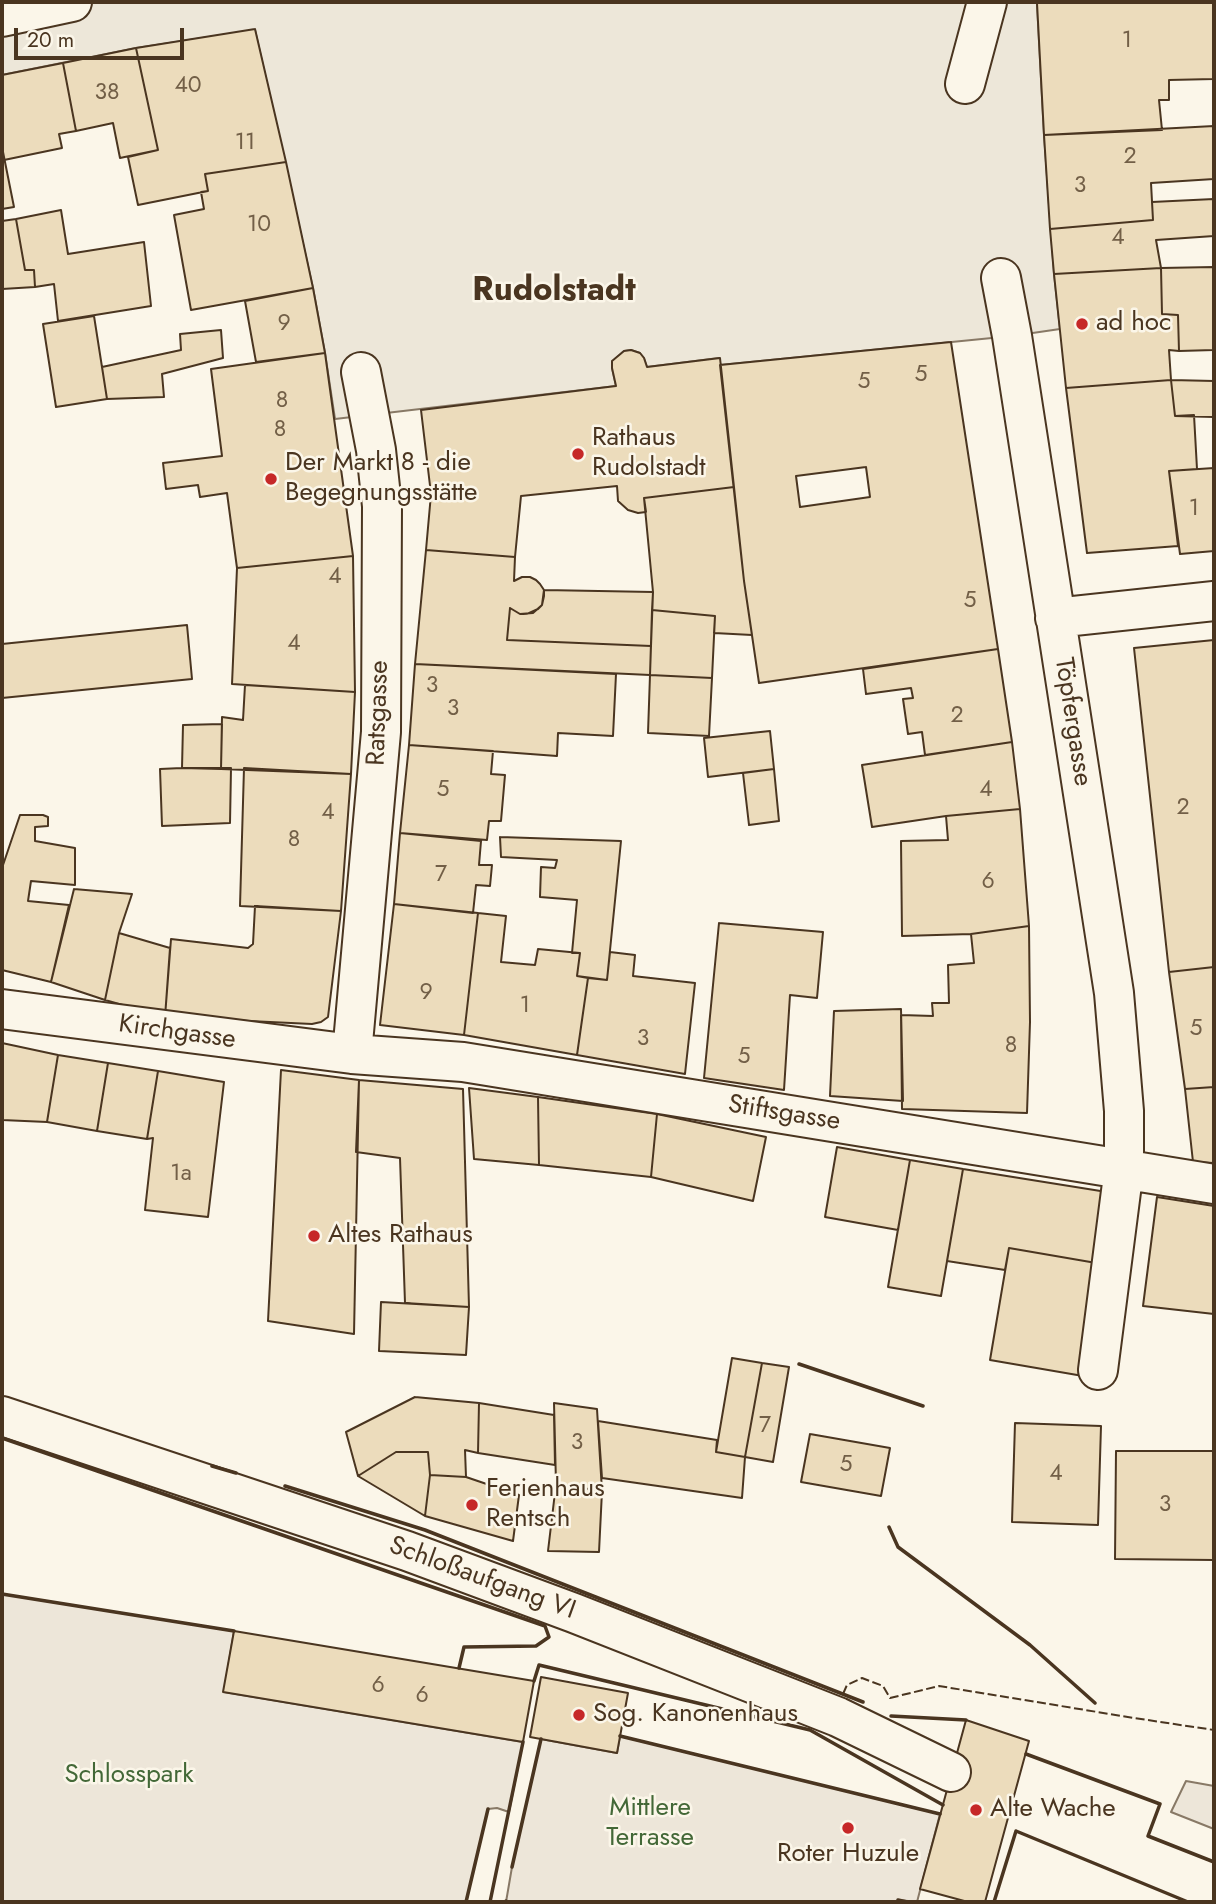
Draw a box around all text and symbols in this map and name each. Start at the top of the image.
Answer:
scale bar [18,14,187,58]
text: 20 m [27,25,74,55]
house number: 1 [1122,27,1132,55]
house number: 40 [174,72,202,100]
house number: 38 [94,79,120,107]
house number: 11 [235,129,255,157]
house number: 2 [1123,143,1137,171]
house number: 3 [1074,172,1086,200]
house number: 10 [247,211,271,239]
house number: 4 [1111,224,1125,252]
district label: Rudolstadt [472,272,636,312]
place label: ad hoc [1096,308,1171,340]
house number: 9 [277,310,291,338]
marker: ad hoc [1074,316,1090,332]
house number: 5 [915,361,927,389]
house number: 5 [858,368,870,396]
house number: 8 [276,387,288,415]
house number: 8 [274,416,286,444]
place label: Rathaus Rudolstadt [592,423,705,485]
marker: Rathaus Rudolstadt [570,446,586,462]
place label: Der Markt 8 - die Begegnungsstätte [285,448,477,510]
marker: Der Markt 8 - die Begegnungsstätte [263,471,279,487]
house number: 1 [1189,495,1199,523]
house number: 4 [328,563,342,591]
house number: 5 [964,587,976,615]
house number: 4 [287,630,301,658]
street label: Töpfergasse [1046,656,1098,788]
street label: Ratsgasse [362,660,396,766]
house number: 3 [426,672,438,700]
house number: 3 [447,695,459,723]
house number: 2 [950,702,964,730]
house number: 5 [437,776,449,804]
house number: 4 [979,776,993,804]
house number: 2 [1176,794,1190,822]
house number: 4 [321,799,335,827]
house number: 8 [288,826,300,854]
house number: 7 [435,861,447,889]
house number: 6 [981,868,995,896]
house number: 9 [419,979,433,1007]
house number: 1 [520,992,530,1020]
street label: Kirchgasse [117,1009,237,1057]
house number: 5 [1190,1015,1202,1043]
house number: 3 [637,1025,649,1053]
house number: 8 [1005,1032,1017,1060]
house number: 5 [738,1043,750,1071]
street label: Stiftsgasse [726,1090,842,1138]
house number: 1a [170,1160,192,1188]
place label: Altes Rathaus [328,1220,473,1252]
marker: Altes Rathaus [306,1228,322,1244]
house number: 7 [759,1412,771,1440]
house number: 3 [571,1429,583,1457]
house number: 5 [840,1451,852,1479]
house number: 4 [1049,1460,1063,1488]
place label: Ferienhaus Rentsch [486,1474,605,1536]
house number: 3 [1159,1491,1171,1519]
marker: Ferienhaus Rentsch [464,1497,480,1513]
street label: Schloßaufgang VI [385,1531,579,1627]
house number: 6 [371,1672,385,1700]
house number: 6 [415,1682,429,1710]
place label: Sog. Kanonenhaus [593,1699,798,1731]
marker: Sog. Kanonenhaus [571,1707,587,1723]
park label: Schlosspark [64,1760,194,1792]
park label: Mittlere Terrasse [606,1793,694,1854]
place label: Alte Wache [990,1794,1116,1826]
marker: Alte Wache [968,1802,984,1818]
marker: Roter Huzule [840,1820,856,1836]
place label: Roter Huzule [777,1839,919,1871]

